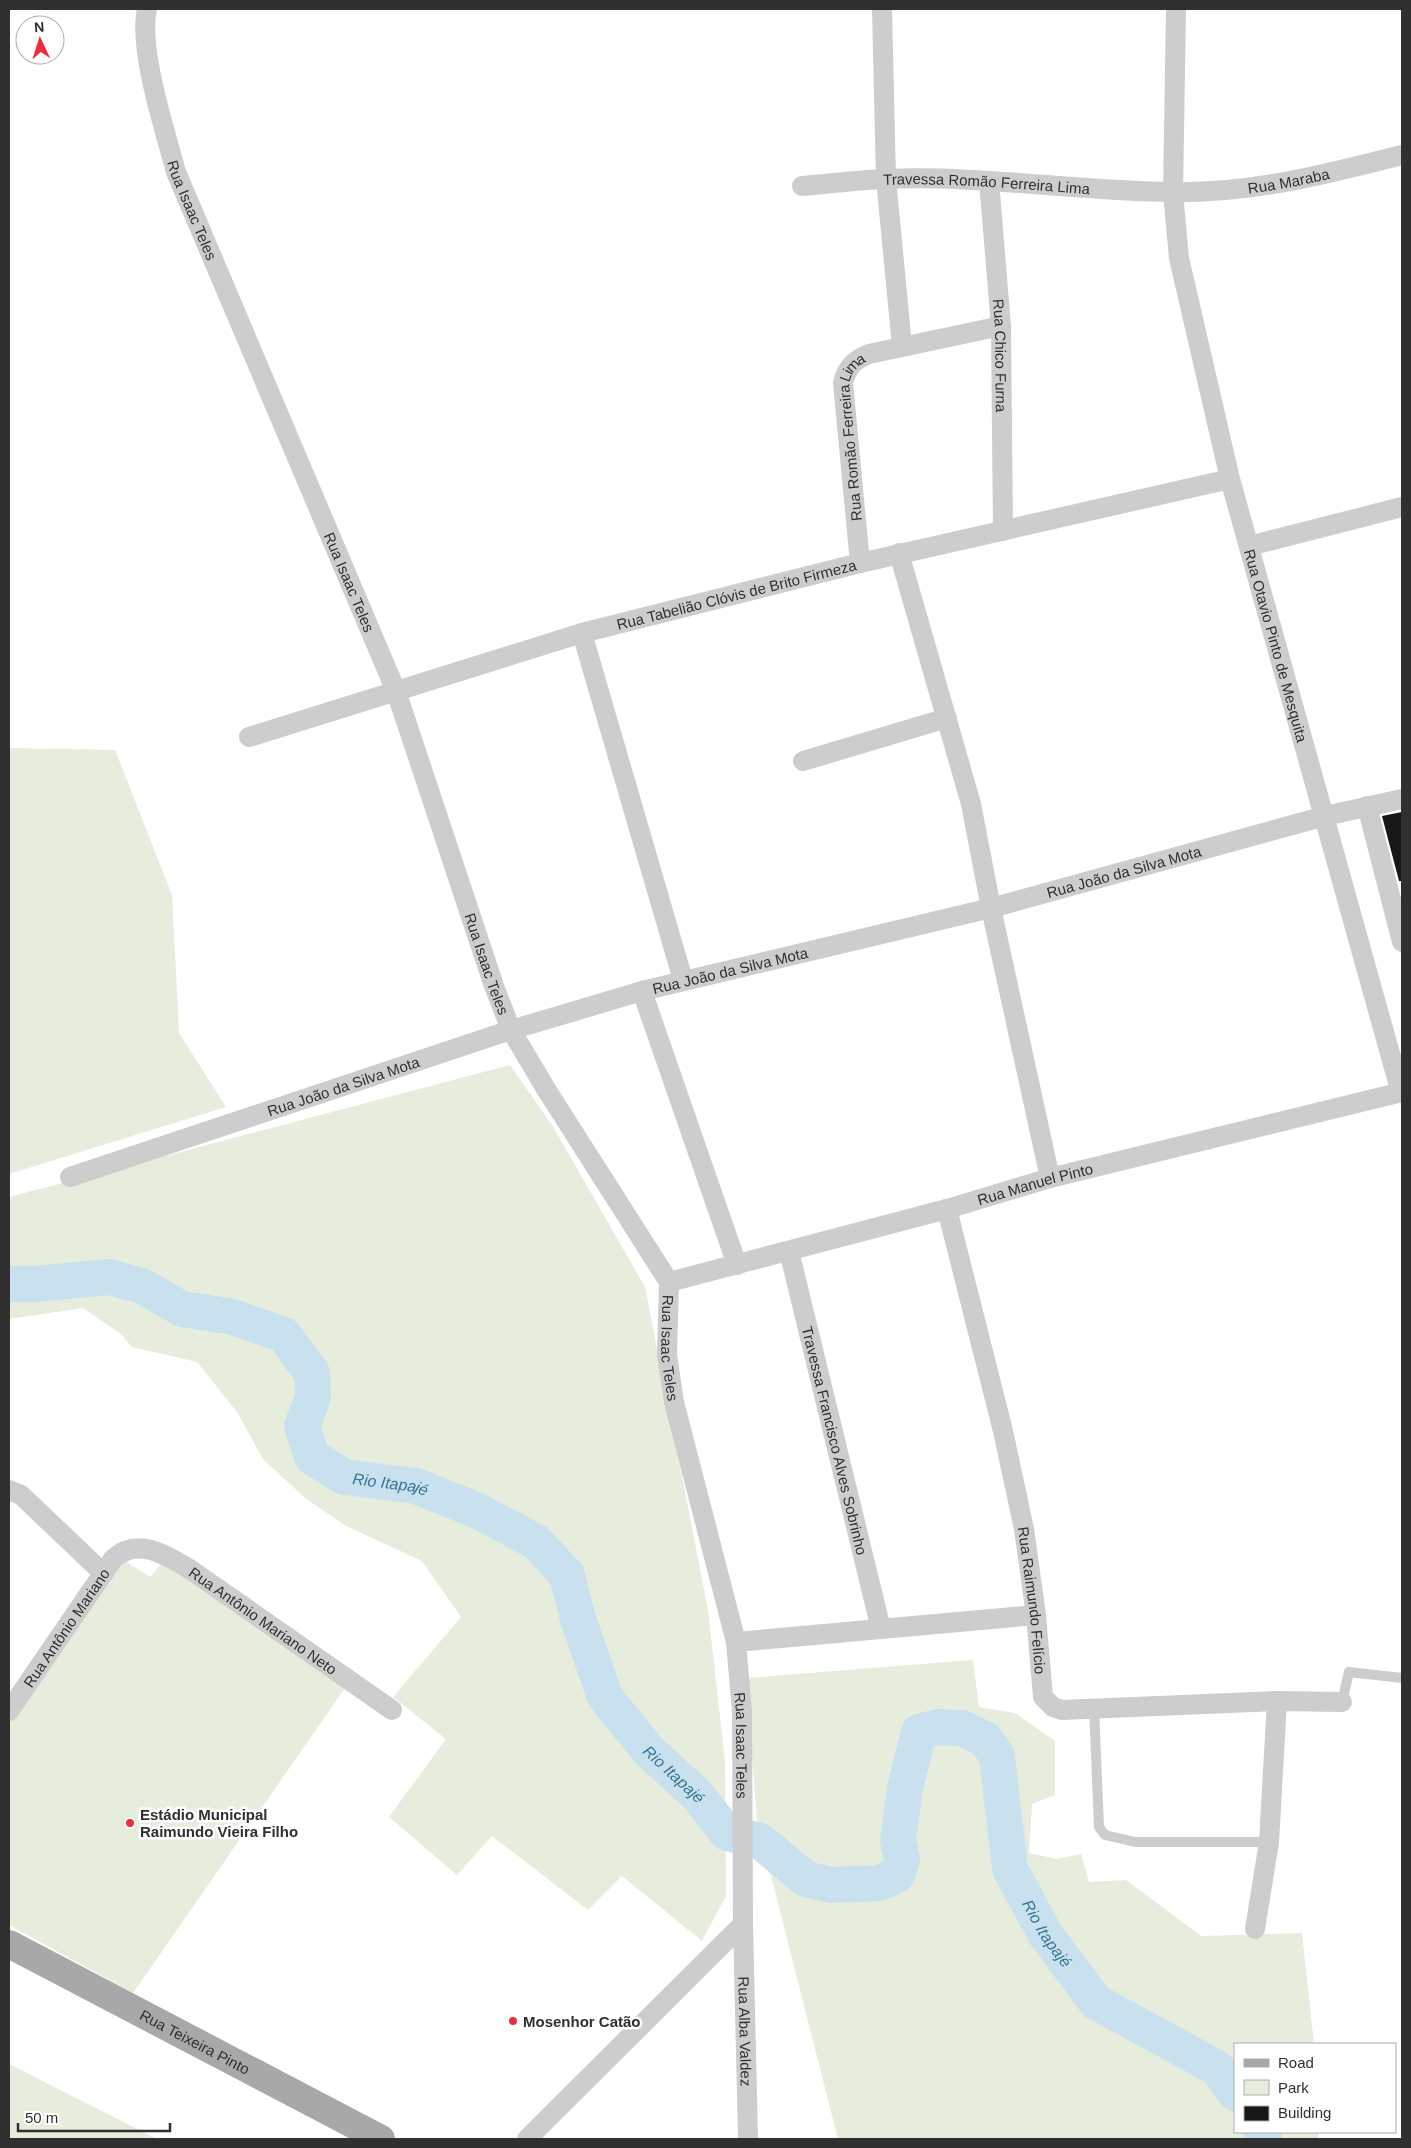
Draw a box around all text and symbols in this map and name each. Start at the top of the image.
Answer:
north arrow [15,15,65,65]
text: N [33,19,45,35]
street label: Rua Isaac Teles [165,158,221,262]
street label: Rua Maraba [1247,164,1331,196]
street label: Travessa Romão Ferreira Lima [883,170,1091,197]
street label: Rua Chico Furna [990,298,1010,413]
street label: Rua Romão Ferreira Lima [834,349,868,522]
street label: Rua Isaac Teles [321,530,378,634]
street label: Rua Otavio Pinto de Mesquita [1241,547,1311,745]
street label: Rua Tabelião Clóvis de Brito Firmeza [615,556,859,633]
street label: Rua João da Silva Mota [1045,842,1203,901]
street label: Rua Isaac Teles [462,911,513,1017]
street label: Rua João da Silva Mota [651,943,810,997]
street label: Rua João da Silva Mota [265,1052,422,1119]
street label: Rua Manuel Pinto [975,1159,1094,1208]
street label: Rua Isaac Teles [658,1295,682,1402]
street label: Travessa Francisco Alves Sobrinho [799,1324,871,1556]
water label: Rio Itapajé [352,1470,431,1499]
street label: Rua Raimundo Felício [1015,1525,1050,1675]
street label: Rua Antônio Mariano Neto [186,1563,340,1678]
street label: Rua Antônio Mariano [19,1565,113,1690]
street label: Rua Isaac Teles [732,1691,751,1799]
water label: Rio Itapajé [640,1742,708,1806]
place label: Estádio Municipal Raimundo Vieira Filho [140,1806,298,1840]
marker: Estádio Municipal Raimundo Vieira Filho [124,1817,136,1829]
water label: Rio Itapajé [1020,1897,1075,1970]
street label: Rua Alba Valdez [736,1976,755,2086]
street label: Rua Teixeira Pinto [137,2006,253,2077]
place label: Mosenhor Catão [523,2013,641,2030]
marker: Mosenhor Catão [507,2015,519,2027]
legend [1234,2043,1396,2133]
text: Road [1278,2054,1314,2071]
text: Park [1278,2079,1309,2096]
scale bar [18,2100,170,2132]
text: Building [1278,2104,1331,2121]
text: 50 m [25,2109,58,2126]

